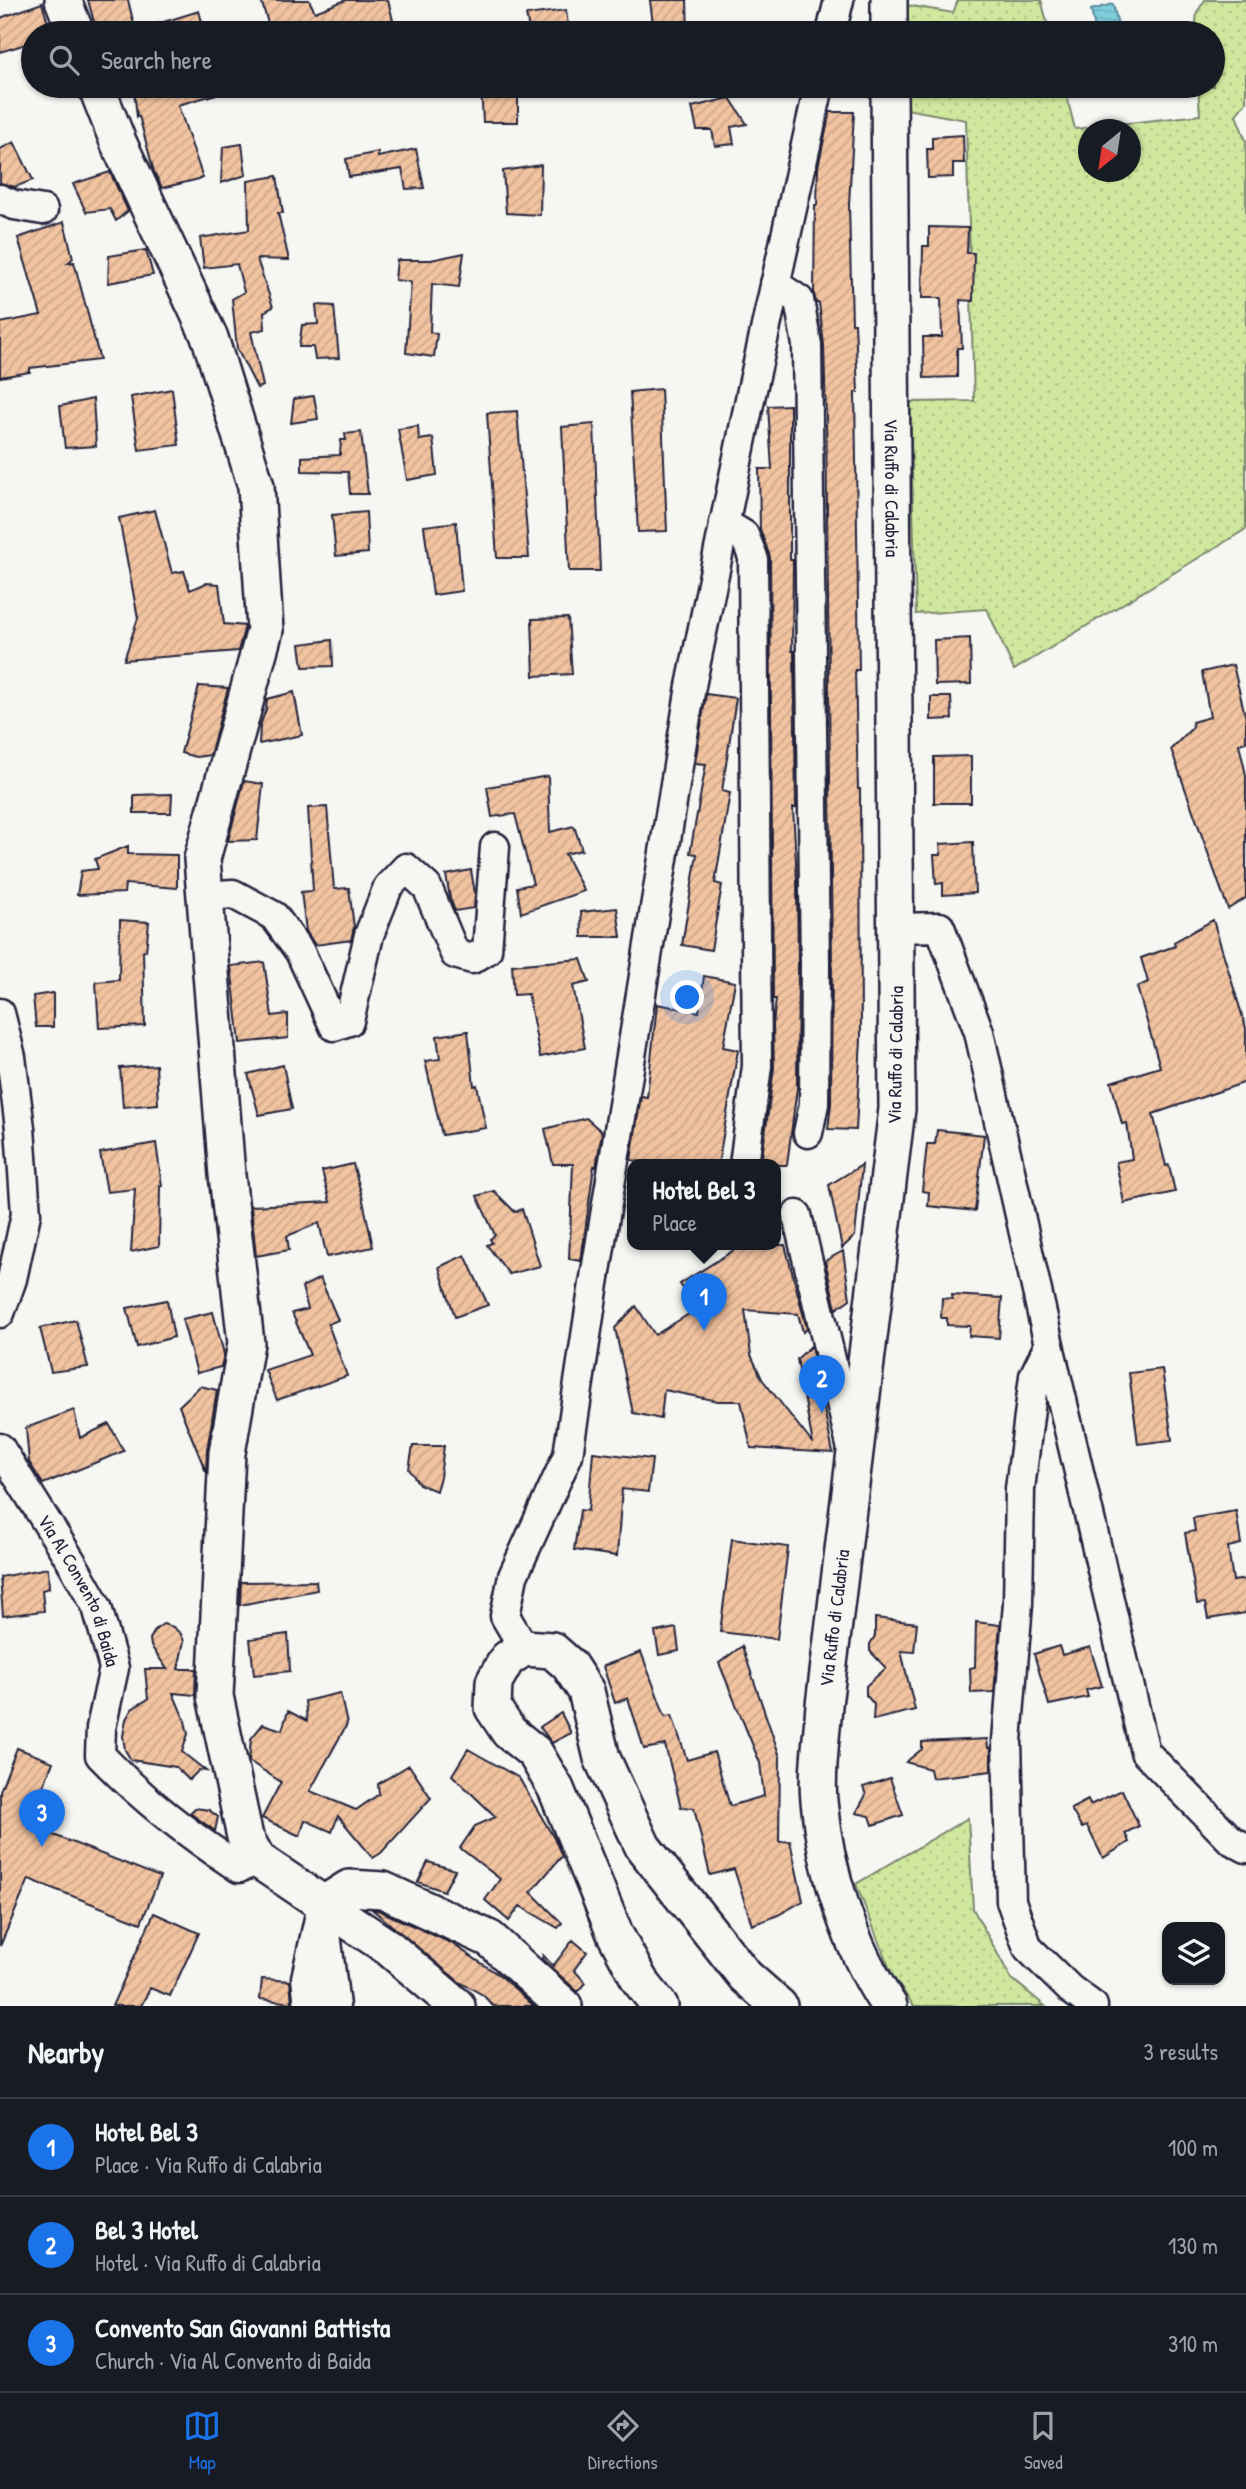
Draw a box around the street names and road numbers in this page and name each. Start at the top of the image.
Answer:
street label: Via Ruffo di Calabria [879,419,906,558]
street label: Via Ruffo di Calabria [881,985,909,1124]
street label: Via Al Convento di Baida [32,1509,126,1670]
street label: Via Ruffo di Calabria [813,1547,855,1688]

